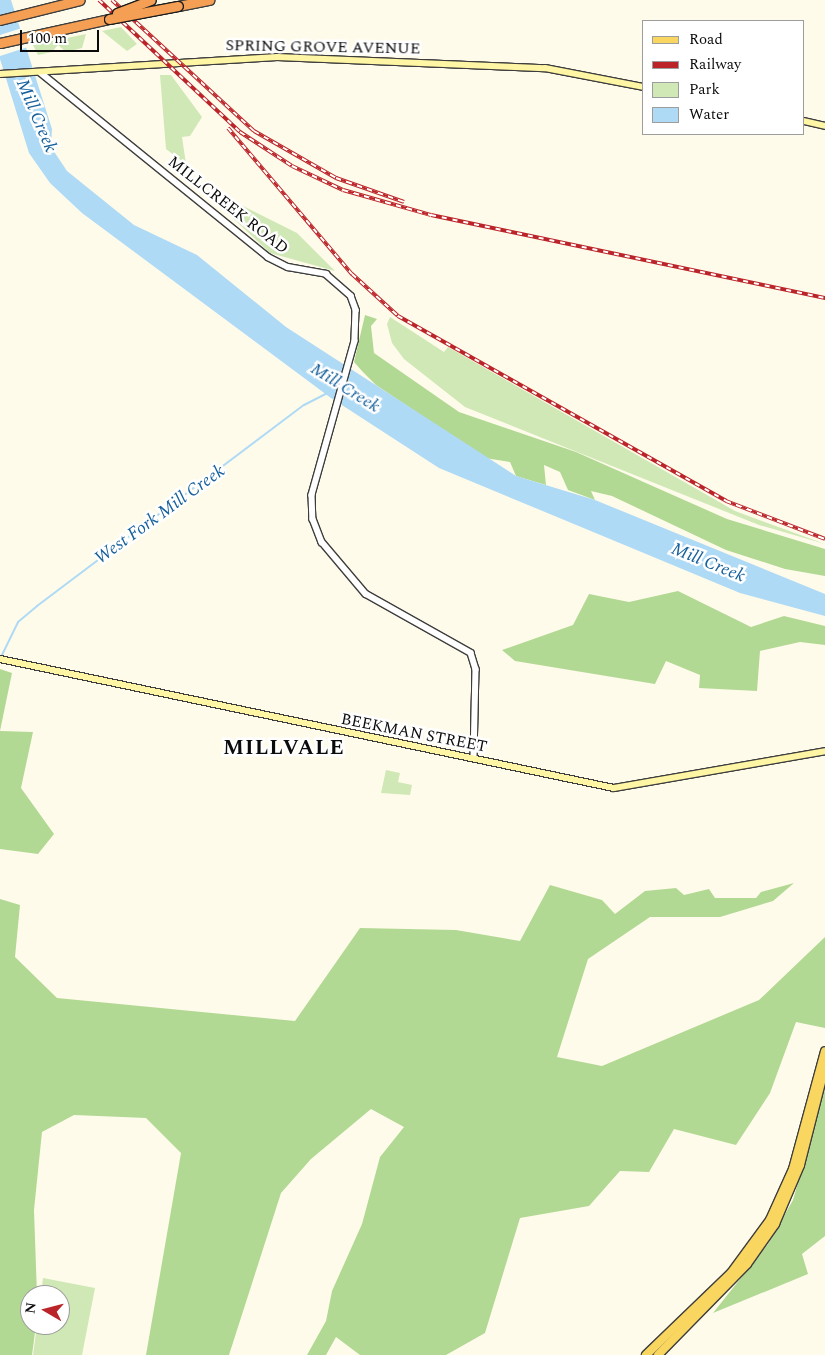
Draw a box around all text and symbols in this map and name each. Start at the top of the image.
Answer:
scale bar [22,20,101,52]
legend [642,20,805,135]
text: 100 m [28,27,67,50]
text: Road [689,28,723,51]
street label: SPRING GROVE AVENUE [225,36,421,58]
text: Railway [689,53,741,76]
water label: Mill Creek [11,76,61,156]
text: Park [689,78,720,101]
text: Water [689,103,729,126]
street label: MILLCREEK ROAD [164,152,292,258]
water label: Mill Creek [306,358,384,418]
water label: West Fork Mill Creek [91,461,229,569]
water label: Mill Creek [668,538,748,588]
street label: BEEKMAN STREET [339,709,489,757]
district label: MILLVALE [222,735,346,761]
north arrow [20,1285,70,1335]
text: N [19,1301,42,1315]

